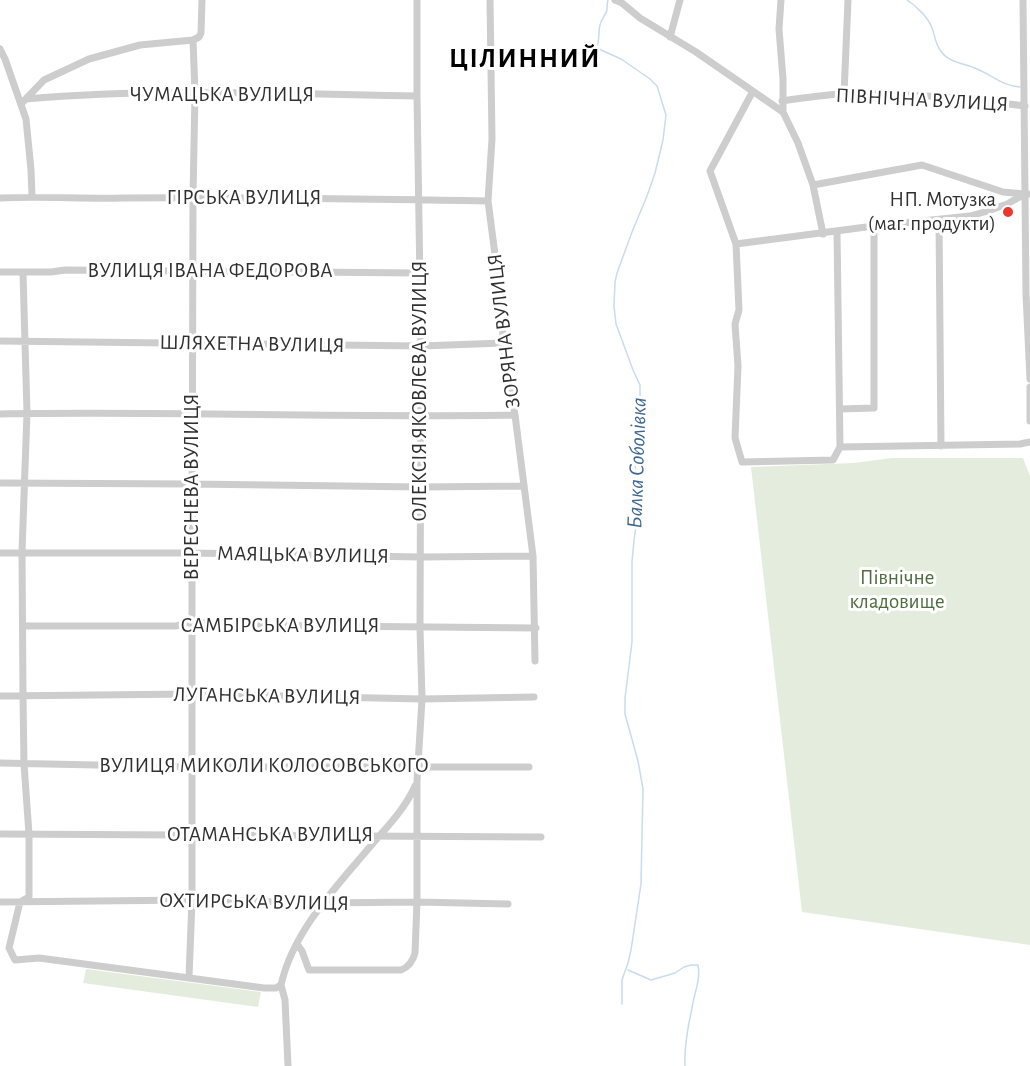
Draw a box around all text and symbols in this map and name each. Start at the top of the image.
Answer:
district label: ЦІЛИННИЙ [449,43,601,75]
street label: ЧУМАЦЬКА ВУЛИЦЯ [130,82,314,108]
street label: ПІВНІЧНА ВУЛИЦЯ [835,83,1009,117]
street label: ГІРСЬКА ВУЛИЦЯ [167,185,321,211]
place label: НП. Мотузка (маг. продукти) [868,187,996,237]
marker: НП. Мотузка (маг. продукти) [1001,205,1015,219]
street label: ЗОРЯНА ВУЛИЦЯ [482,252,526,410]
street label: ВУЛИЦЯ ІВАНА ФЕДОРОВА [87,258,333,284]
street label: ОЛЕКСІЯ ЯКОВЛЄВА ВУЛИЦЯ [407,260,433,522]
street label: ШЛЯХЕТНА ВУЛИЦЯ [159,330,345,358]
street label: ВЕРЕСНЕВА ВУЛИЦЯ [179,393,205,581]
water label: Балка Соболівка [622,397,652,529]
street label: МАЯЦЬКА ВУЛИЦЯ [217,541,389,569]
park label: Північне кладовище [849,565,945,615]
street label: САМБІРСЬКА ВУЛИЦЯ [181,613,379,639]
street label: ЛУГАНСЬКА ВУЛИЦЯ [173,682,361,710]
street label: ВУЛИЦЯ МИКОЛИ КОЛОСОВСЬКОГО [99,753,429,779]
street label: ОТАМАНСЬКА ВУЛИЦЯ [167,822,373,848]
street label: ОХТИРСЬКА ВУЛИЦЯ [159,888,349,916]

